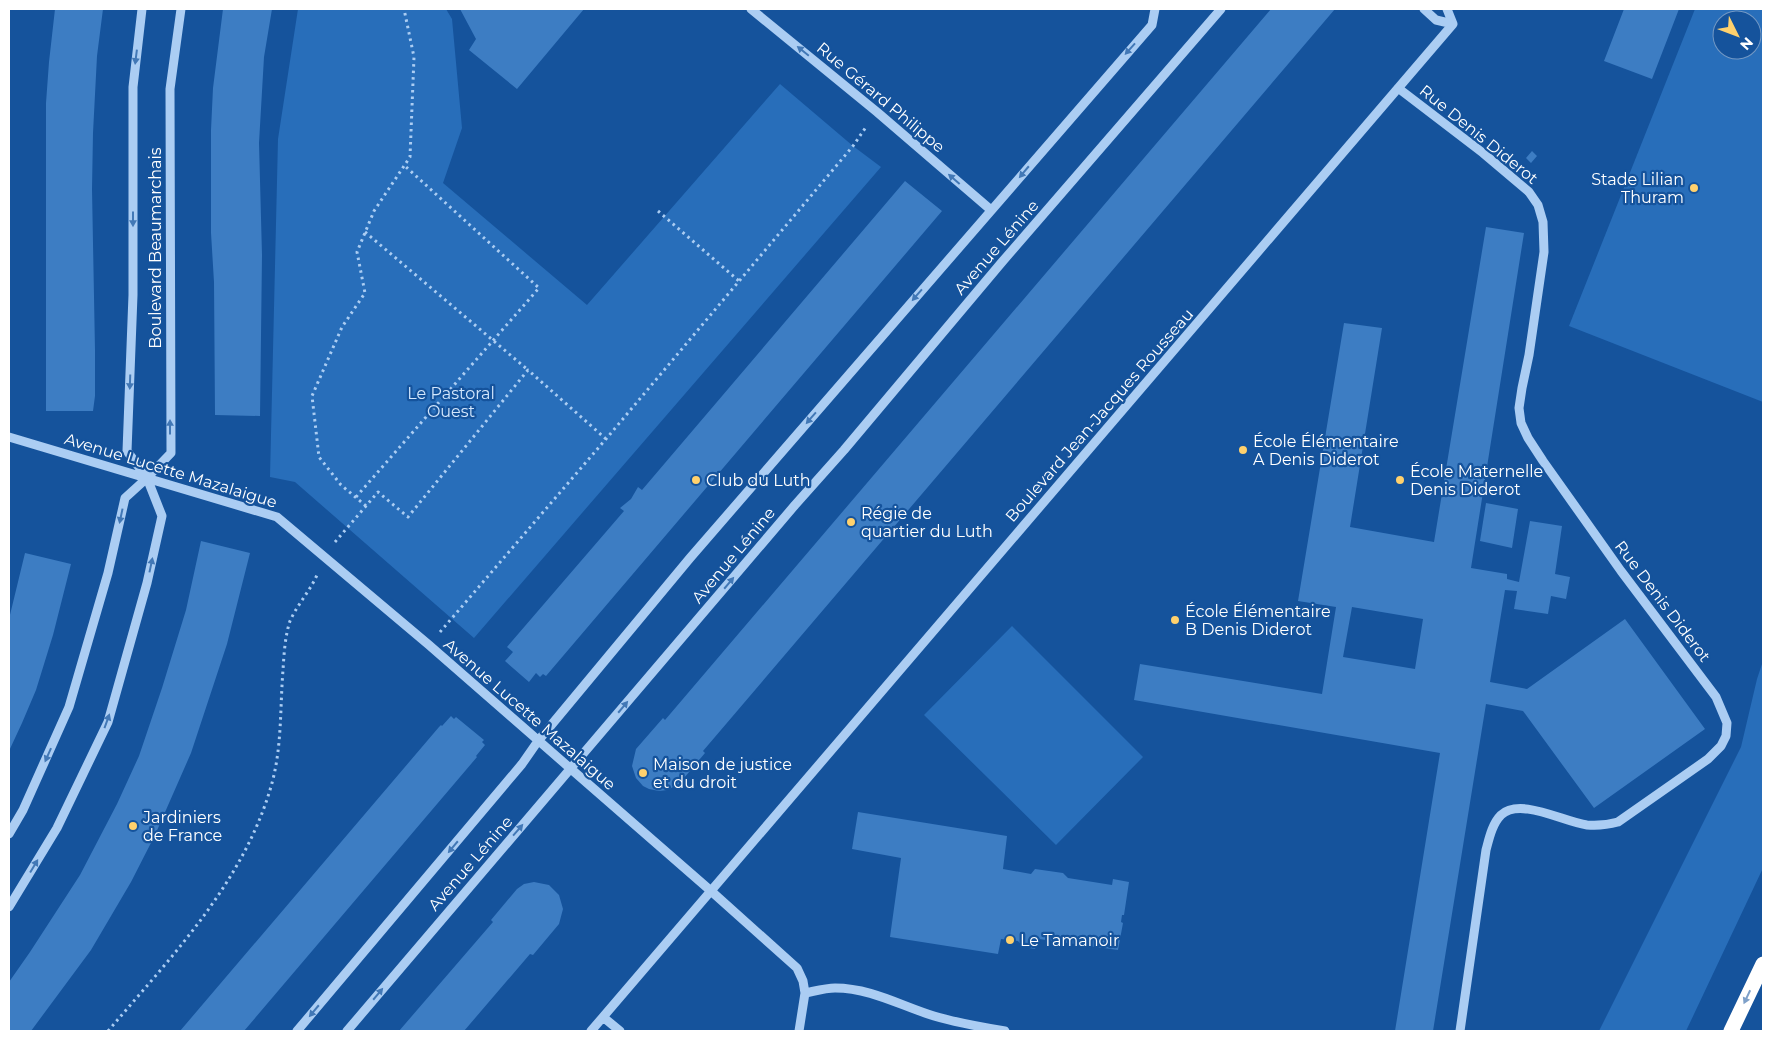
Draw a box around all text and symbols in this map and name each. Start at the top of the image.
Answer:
north arrow [1712,10,1762,60]
text: N [1736,33,1757,54]
street label: Rue Gérard Philippe [813,38,949,156]
one-way arrow [1125,43,1136,55]
one-way arrow [797,46,810,57]
one-way arrow [132,49,140,65]
street label: Rue Denis Diderot [1416,81,1542,188]
street label: Boulevard Beaumarchais [146,147,165,349]
one-way arrow [1019,166,1030,178]
place label: Stade Lilian Thuram [1591,170,1684,207]
one-way arrow [948,173,961,184]
marker: Stade Lilian Thuram [1688,182,1700,194]
street label: Avenue Lénine [950,196,1043,299]
one-way arrow [129,212,137,228]
one-way arrow [911,288,923,300]
street label: Boulevard Jean-Jacques Rousseau [1002,305,1197,526]
one-way arrow [126,374,134,390]
park label: Le Pastoral Ouest [407,384,495,421]
one-way arrow [805,411,817,423]
one-way arrow [166,419,174,435]
street label: Avenue Lucette Mazalaigue [62,429,279,512]
place label: École Élémentaire A Denis Diderot [1253,432,1399,469]
marker: École Élémentaire A Denis Diderot [1237,444,1249,456]
place label: École Maternelle Denis Diderot [1410,462,1543,499]
place label: Club du Luth [706,471,811,490]
marker: Club du Luth [690,474,702,486]
marker: École Maternelle Denis Diderot [1394,474,1406,486]
street label: Avenue Lénine [688,504,779,607]
place label: Régie de quartier du Luth [861,504,993,541]
one-way arrow [117,509,125,524]
marker: Régie de quartier du Luth [845,516,857,528]
street label: Rue Denis Diderot [1611,537,1715,666]
one-way arrow [148,556,156,572]
one-way arrow [723,577,734,590]
place label: École Élémentaire B Denis Diderot [1185,602,1331,639]
marker: École Élémentaire B Denis Diderot [1169,614,1181,626]
street label: Avenue Lucette Mazalaigue [440,635,619,794]
one-way arrow [618,701,629,714]
one-way arrow [103,713,111,728]
one-way arrow [44,748,52,762]
place label: Maison de justice et du droit [653,755,792,792]
marker: Maison de justice et du droit [637,767,649,779]
place label: Jardiniers de France [142,808,222,845]
street label: Avenue Lénine [424,812,517,915]
marker: Jardiniers de France [127,820,139,832]
one-way arrow [512,824,523,837]
one-way arrow [447,841,458,854]
one-way arrow [30,859,39,872]
place label: Le Tamanoir [1020,931,1119,950]
marker: Le Tamanoir [1004,934,1016,946]
one-way arrow [373,988,384,1001]
one-way arrow [1743,990,1751,1005]
one-way arrow [308,1005,320,1017]

